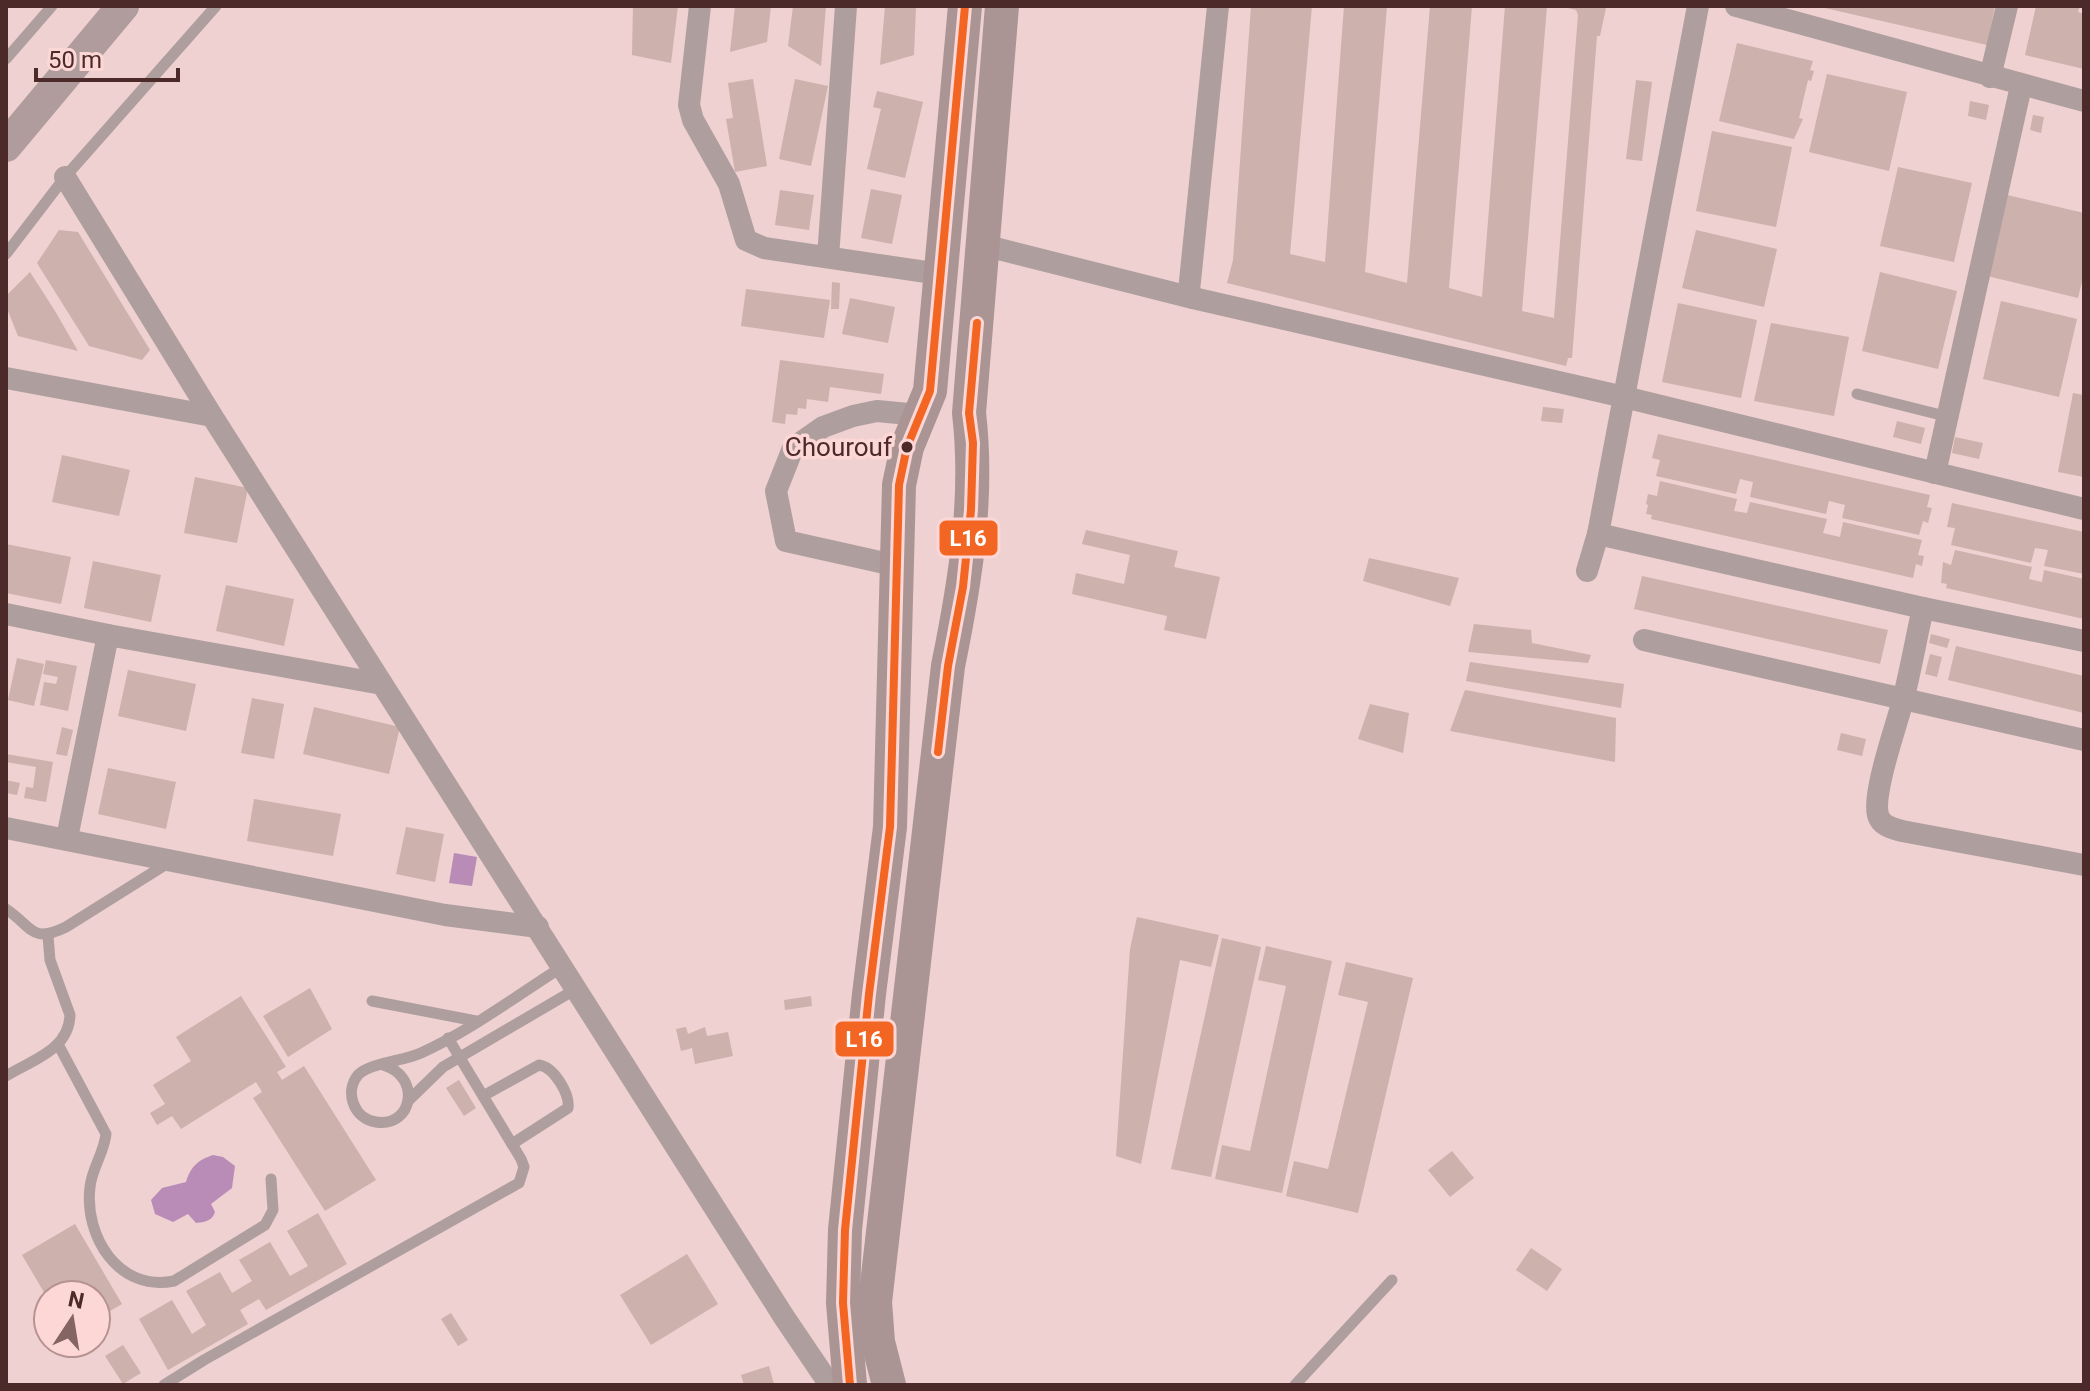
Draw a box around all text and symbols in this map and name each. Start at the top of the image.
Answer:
scale bar [36,32,178,82]
text: 50 m [48,46,102,74]
place label: Chourouf [785,432,893,462]
marker: Chourouf [899,439,915,455]
line badge: L16 [938,519,999,557]
text: L16 [949,526,987,551]
line badge: L16 [834,1020,895,1058]
text: L16 [845,1027,883,1052]
north arrow [32,1279,112,1359]
text: N [66,1286,86,1314]

